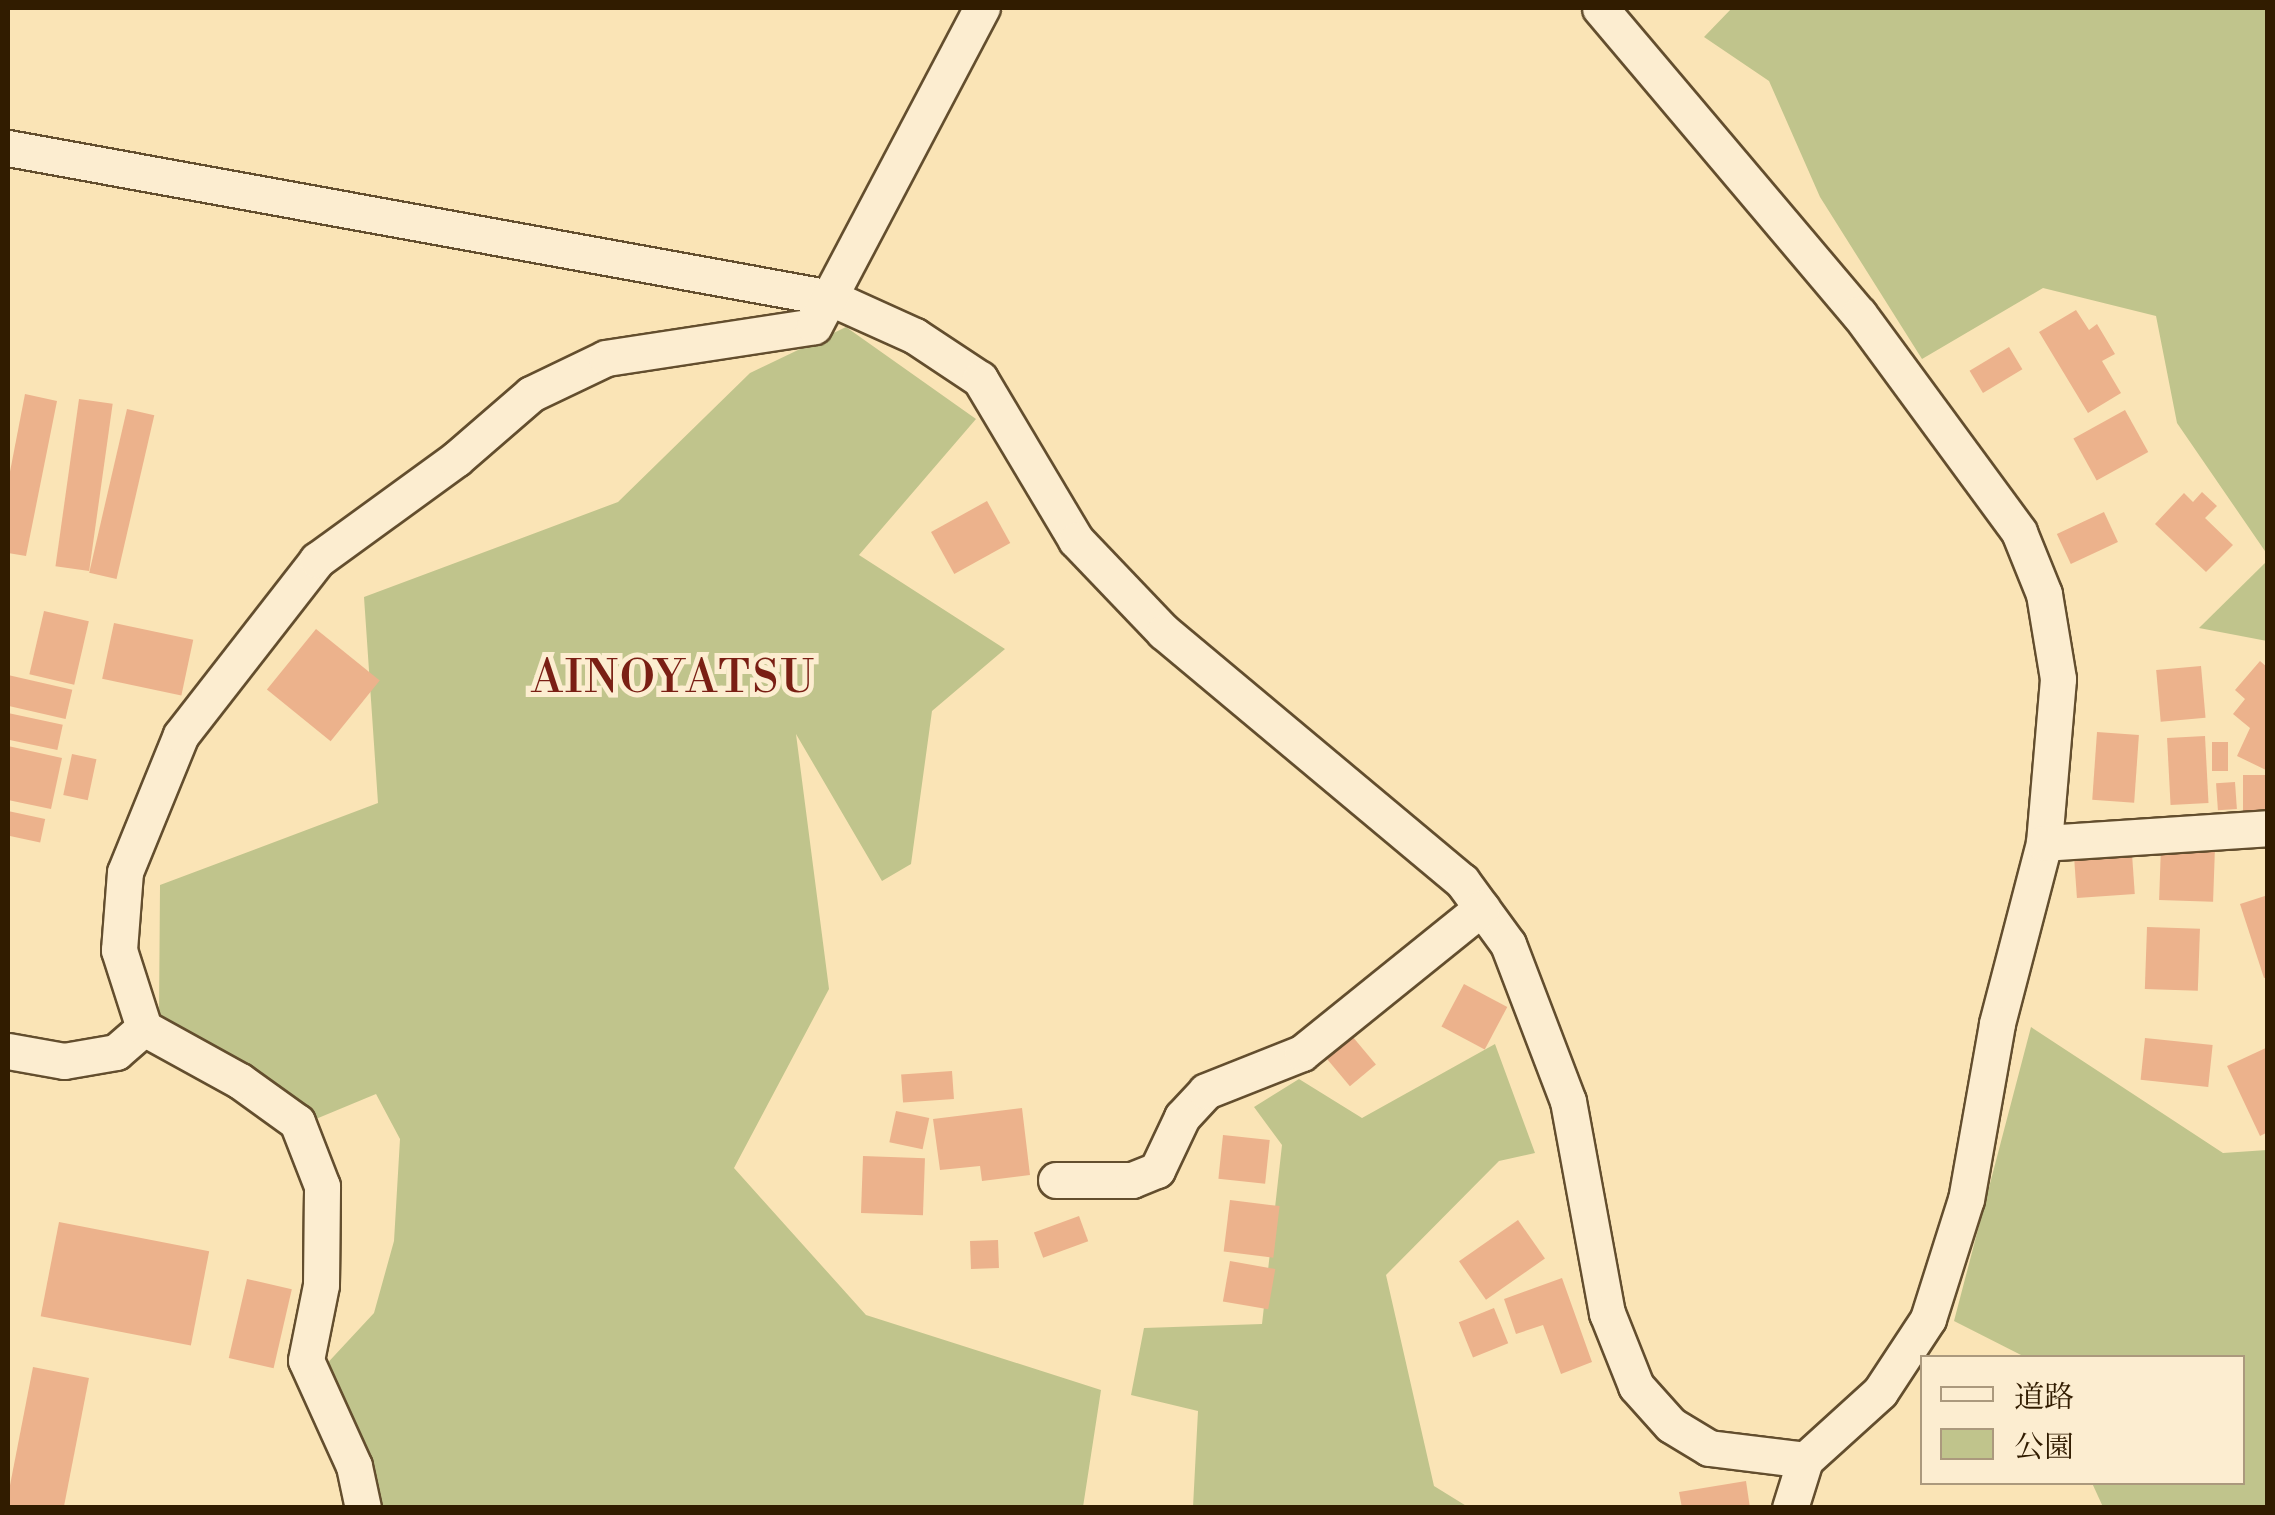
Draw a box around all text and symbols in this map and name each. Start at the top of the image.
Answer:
district label: AINOYATSU [532,652,816,706]
legend [1920,1355,2245,1485]
text: 道路 [2014,1379,2074,1417]
text: 公園 [2014,1429,2074,1467]

